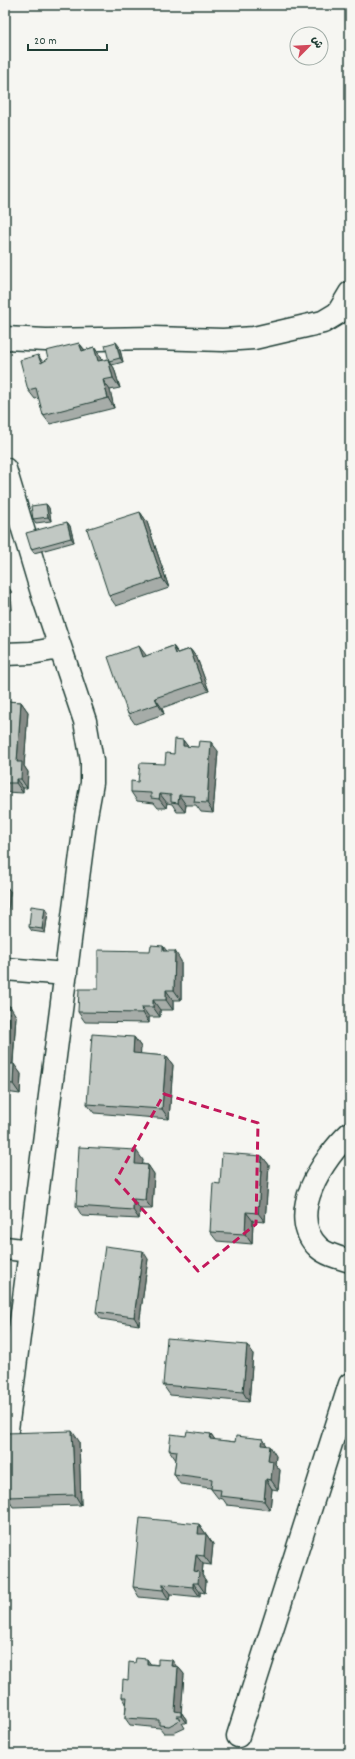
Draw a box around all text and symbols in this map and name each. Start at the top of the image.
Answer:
scale bar [28,26,107,52]
north arrow [289,26,329,66]
text: 20 m [34,33,57,50]
text: ش [307,34,326,52]

